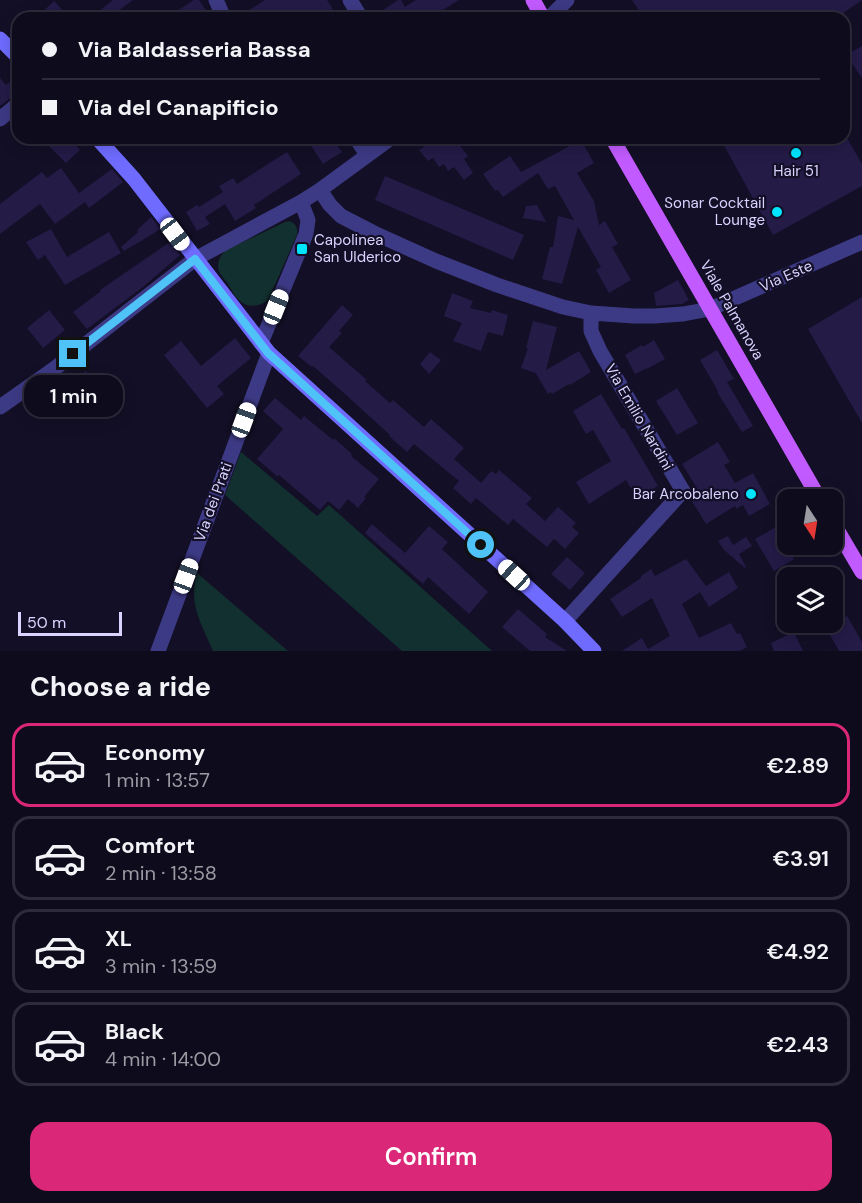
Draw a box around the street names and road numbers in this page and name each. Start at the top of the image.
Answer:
street label: Via Este [757,256,815,296]
street label: Viale Palmanova [695,257,769,363]
street label: Via Emilio Nardini [600,360,678,474]
street label: Via dei Prati [189,460,237,544]

